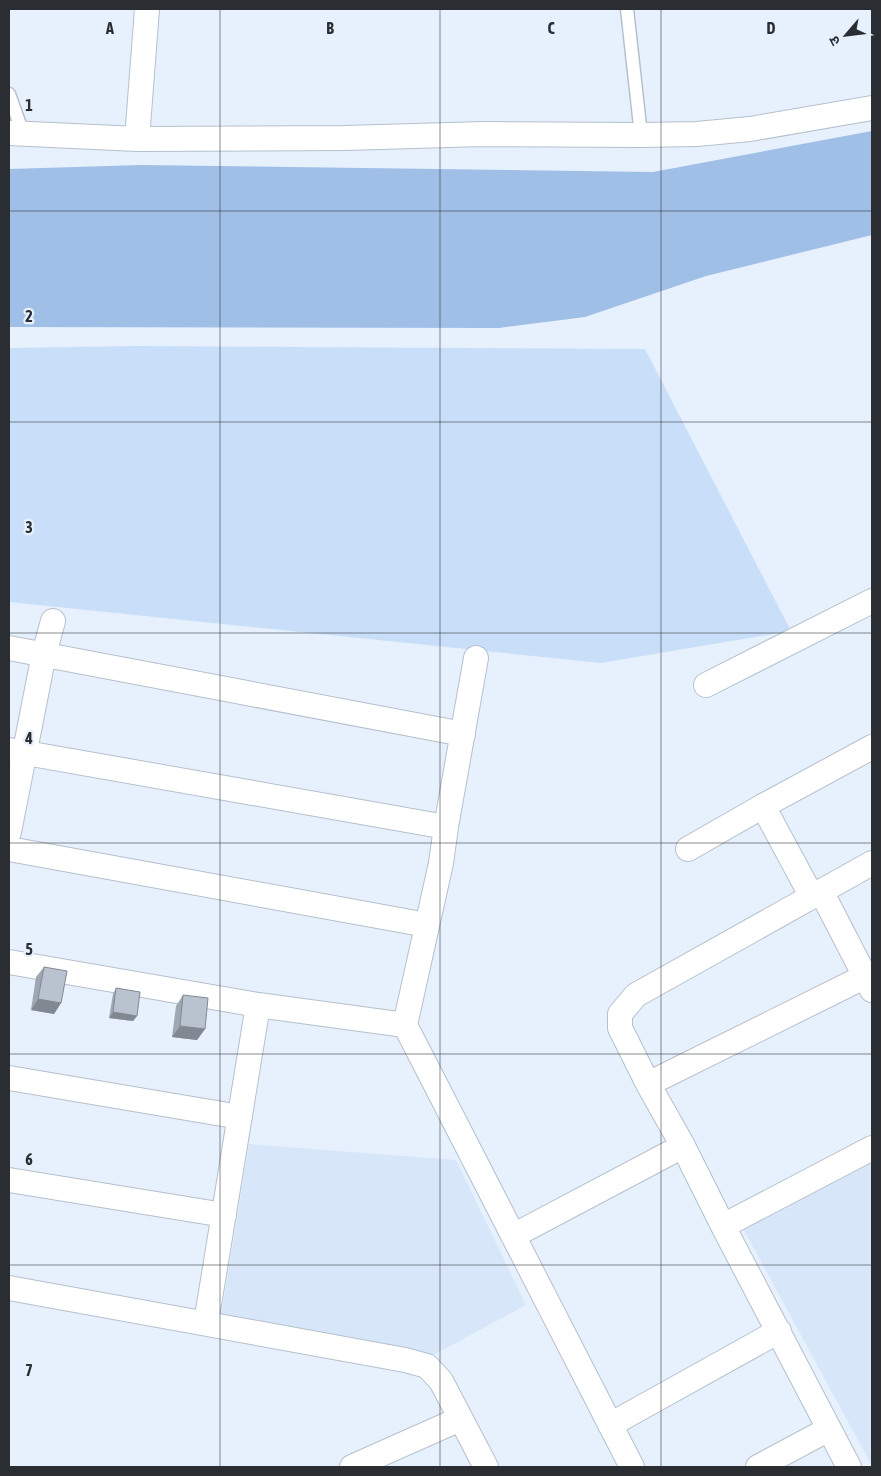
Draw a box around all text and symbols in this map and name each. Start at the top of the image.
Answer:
north arrow [821,10,871,60]
text: A [105,19,114,37]
text: B [326,19,334,37]
text: C [547,19,555,37]
text: D [767,19,776,37]
text: उ [825,33,844,48]
text: 1 [25,96,33,114]
text: 2 [25,307,33,325]
text: 3 [25,518,33,536]
text: 4 [24,729,33,747]
text: 5 [25,940,33,958]
text: 6 [25,1150,33,1168]
text: 7 [25,1361,33,1379]

